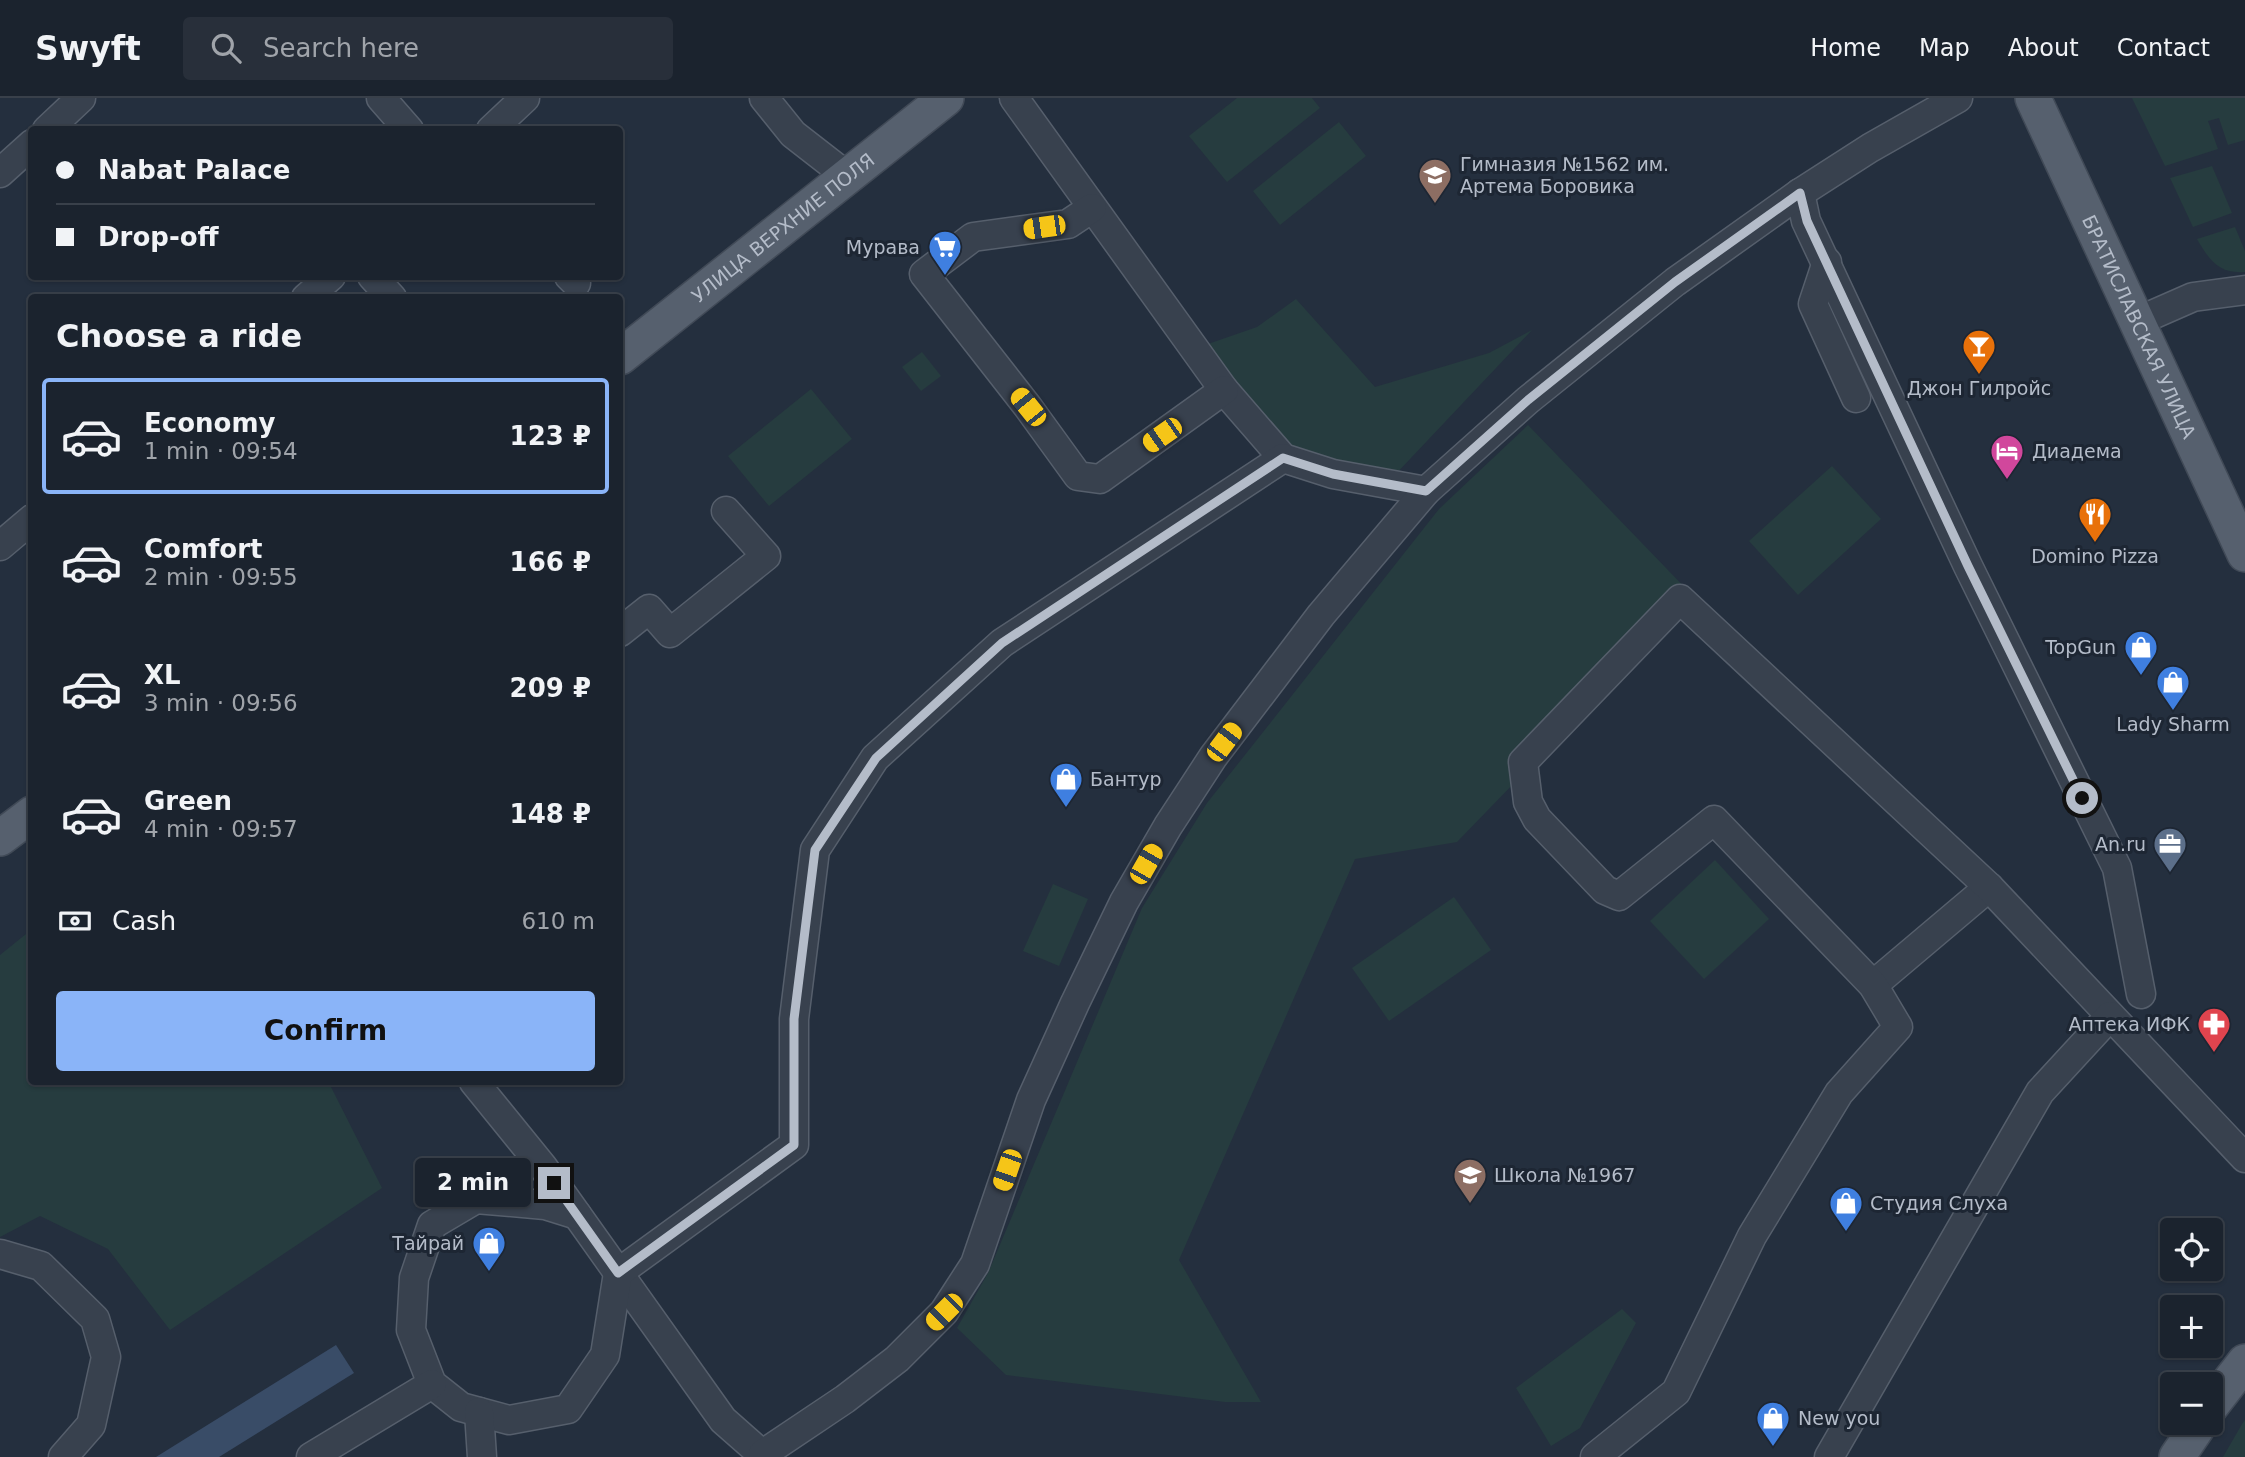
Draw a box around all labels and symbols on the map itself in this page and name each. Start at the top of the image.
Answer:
street label: УЛИЦА ВЕРХНИЕ ПОЛЯ [687,148,878,307]
place label: Гимназия №1562 им. Артема Боровика [1460,153,1669,197]
school or university icon: Гимназия №1562 им. Артема Боровика [1416,156,1454,205]
street label: БРАТИСЛАВСКАЯ УЛИЦА [2078,211,2201,442]
car [1022,214,1067,240]
supermarket icon: Мурава [926,228,964,277]
place label: Мурава [846,236,920,258]
bar icon: Джон Гилройс [1960,327,1998,376]
place label: Джон Гилройс [1907,377,2051,399]
car [1007,384,1050,430]
car [1139,414,1186,456]
hotel icon: Диадема [1988,432,2026,481]
place label: Диадема [2032,440,2122,462]
restaurant icon: Domino Pizza [2076,495,2114,544]
place label: Domino Pizza [2031,545,2159,567]
shop icon: TopGun [2122,628,2160,677]
place label: TopGun [2044,636,2116,658]
shop icon: Lady Sharm [2154,663,2192,712]
place label: Lady Sharm [2116,713,2230,735]
car [1203,719,1246,765]
shop icon: Бантур [1047,760,1085,809]
place label: Бантур [1090,768,1161,790]
route start [2066,782,2098,814]
office icon: An.ru [2151,825,2189,874]
place label: An.ru [2095,833,2146,855]
car [1127,841,1166,887]
pharmacy icon: Аптека ИФК [2195,1005,2233,1054]
place label: Аптека ИФК [2069,1013,2190,1035]
car [991,1147,1024,1193]
school or university icon: Школа №1967 [1451,1156,1489,1205]
callout: 2 min [414,1158,530,1208]
place label: Школа №1967 [1494,1164,1635,1186]
route end [538,1167,570,1199]
shop icon: Студия Слуха [1827,1184,1865,1233]
place label: Студия Слуха [1870,1192,2008,1214]
shop icon: Тайрай [470,1224,508,1273]
place label: Тайрай [391,1232,464,1254]
car [922,1290,967,1334]
shop icon: New you [1754,1399,1792,1448]
place label: New you [1798,1407,1880,1429]

